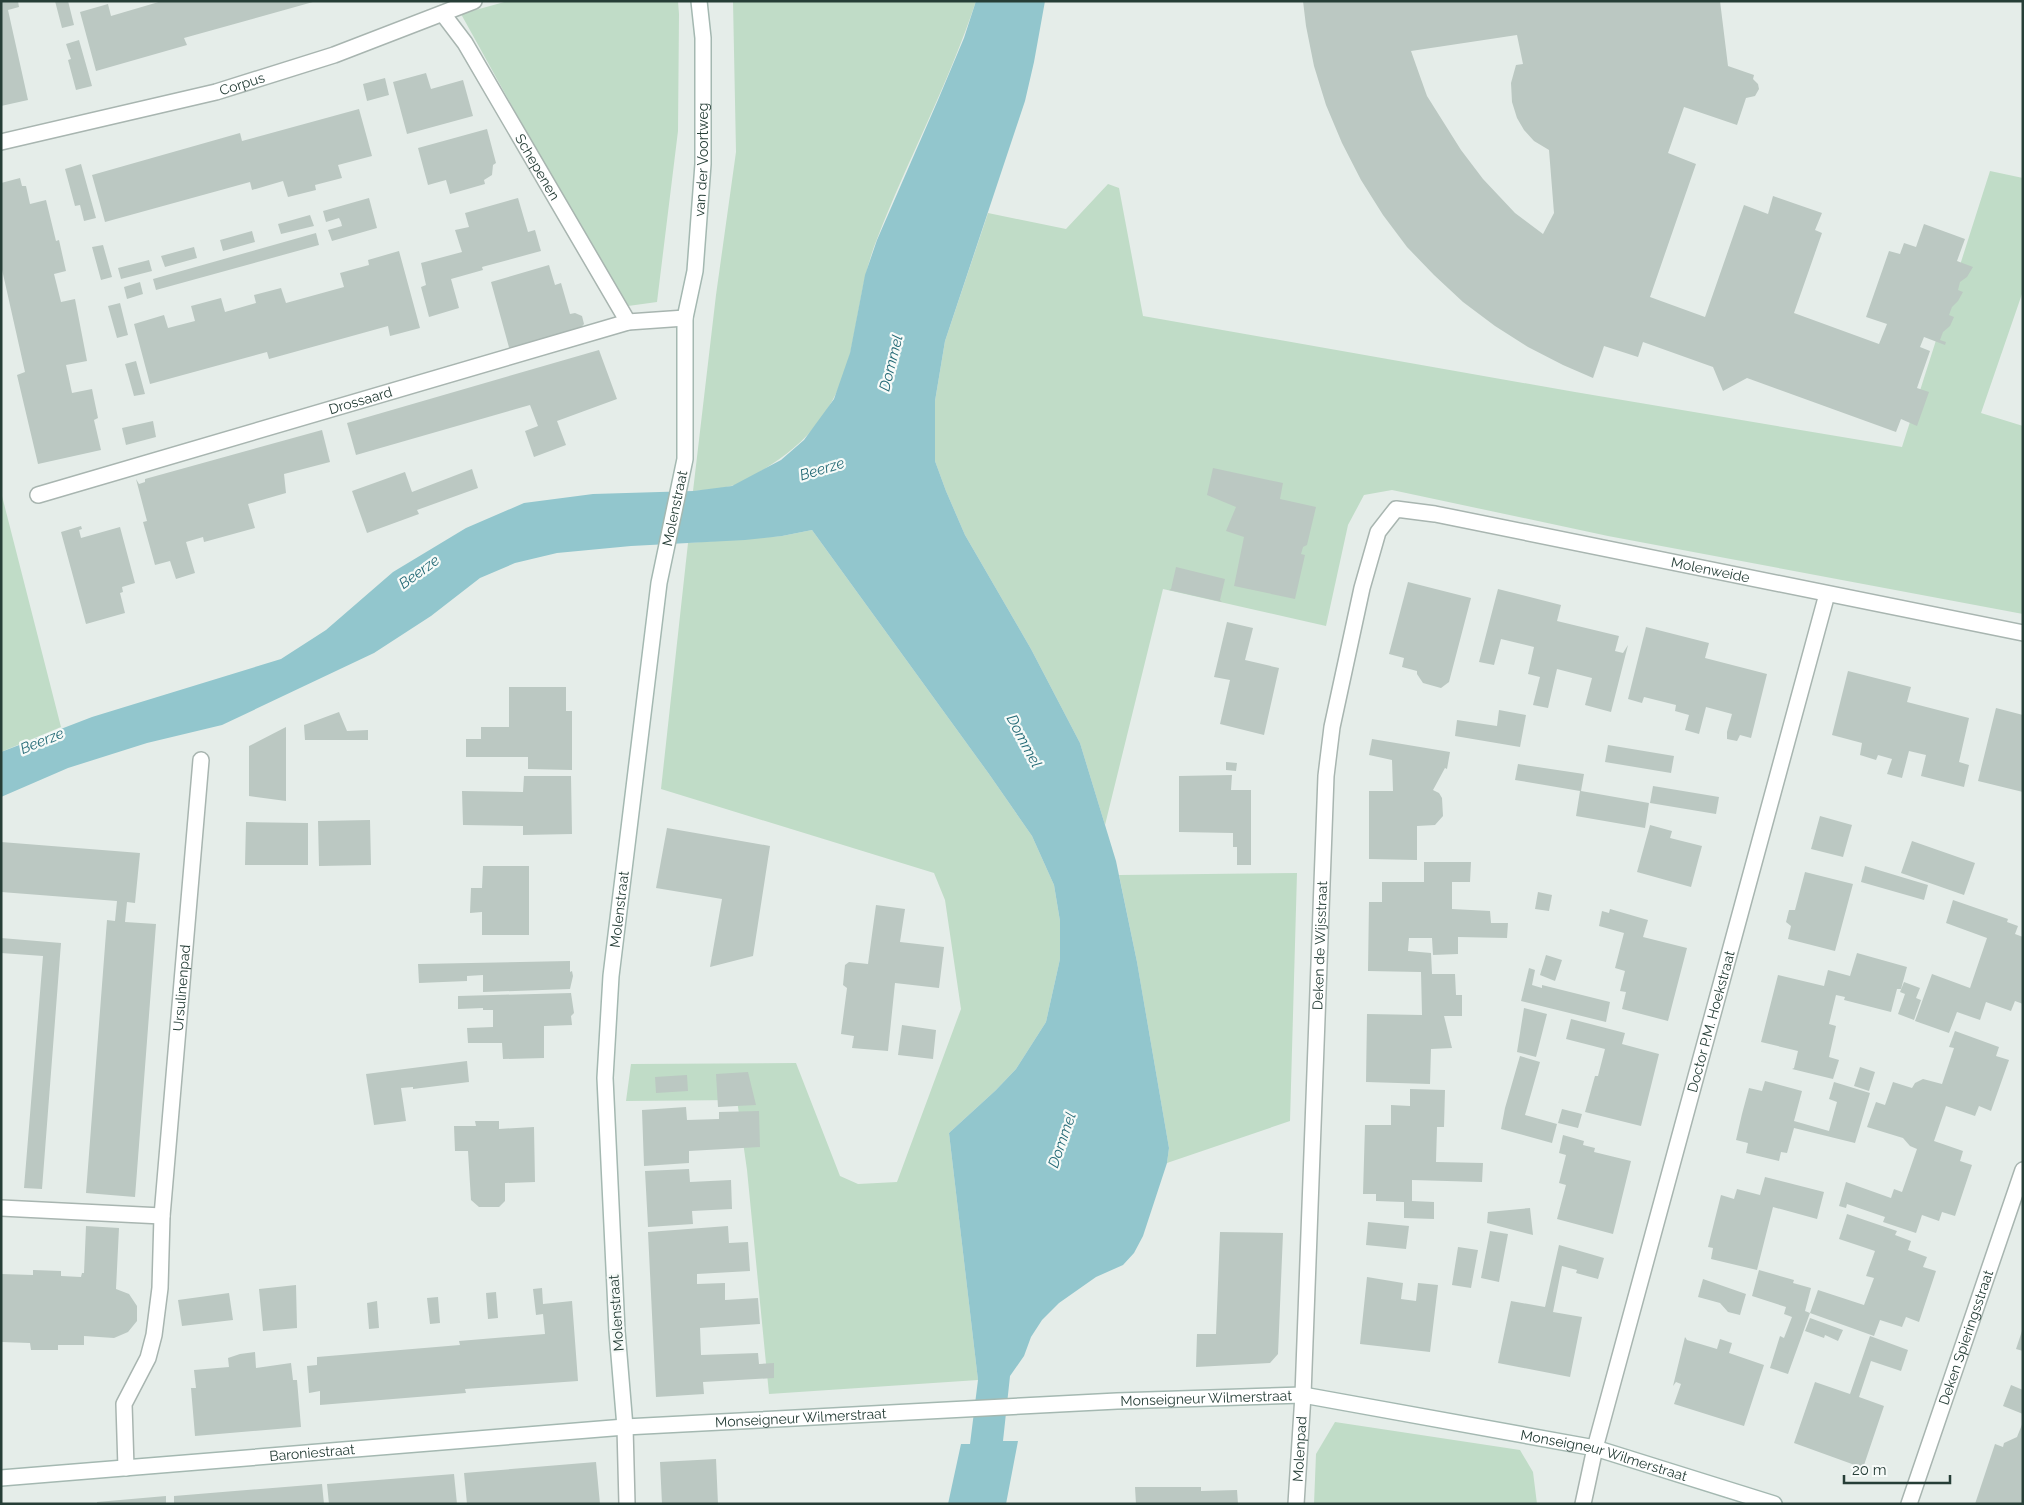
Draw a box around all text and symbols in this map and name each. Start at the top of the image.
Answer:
street label: Corpus [217,69,267,98]
street label: van der Voortweg [691,103,711,217]
street label: Schepenen [512,131,563,203]
water label: Dommel [875,333,907,393]
street label: Drossaard [327,384,394,417]
water label: Beerze [798,454,846,484]
street label: Molenstraat [659,469,690,548]
water label: Beerze [395,551,443,593]
street label: Molenweide [1670,554,1751,586]
water label: Dommel [1003,711,1045,771]
water label: Beerze [17,724,67,758]
street label: Molenstraat [607,870,632,948]
street label: Deken de Wijsstraat [1309,880,1330,1010]
street label: Ursulinenpad [170,944,193,1032]
street label: Doctor P.M. Hoekstraat [1684,949,1738,1094]
water label: Dommel [1044,1110,1080,1170]
street label: Deken Spieringsstraat [1935,1268,1996,1407]
street label: Molenstraat [605,1274,627,1352]
street label: Monseigneur Wilmerstraat [1120,1387,1293,1409]
street label: Monseigneur Wilmerstraat [715,1405,887,1430]
street label: Molenpad [1289,1416,1310,1482]
street label: Monseigneur Wilmerstraat [1519,1427,1689,1484]
street label: Baroniestraat [269,1441,356,1464]
scale bar [1844,1452,1950,1484]
text: 20 m [1852,1461,1887,1479]

